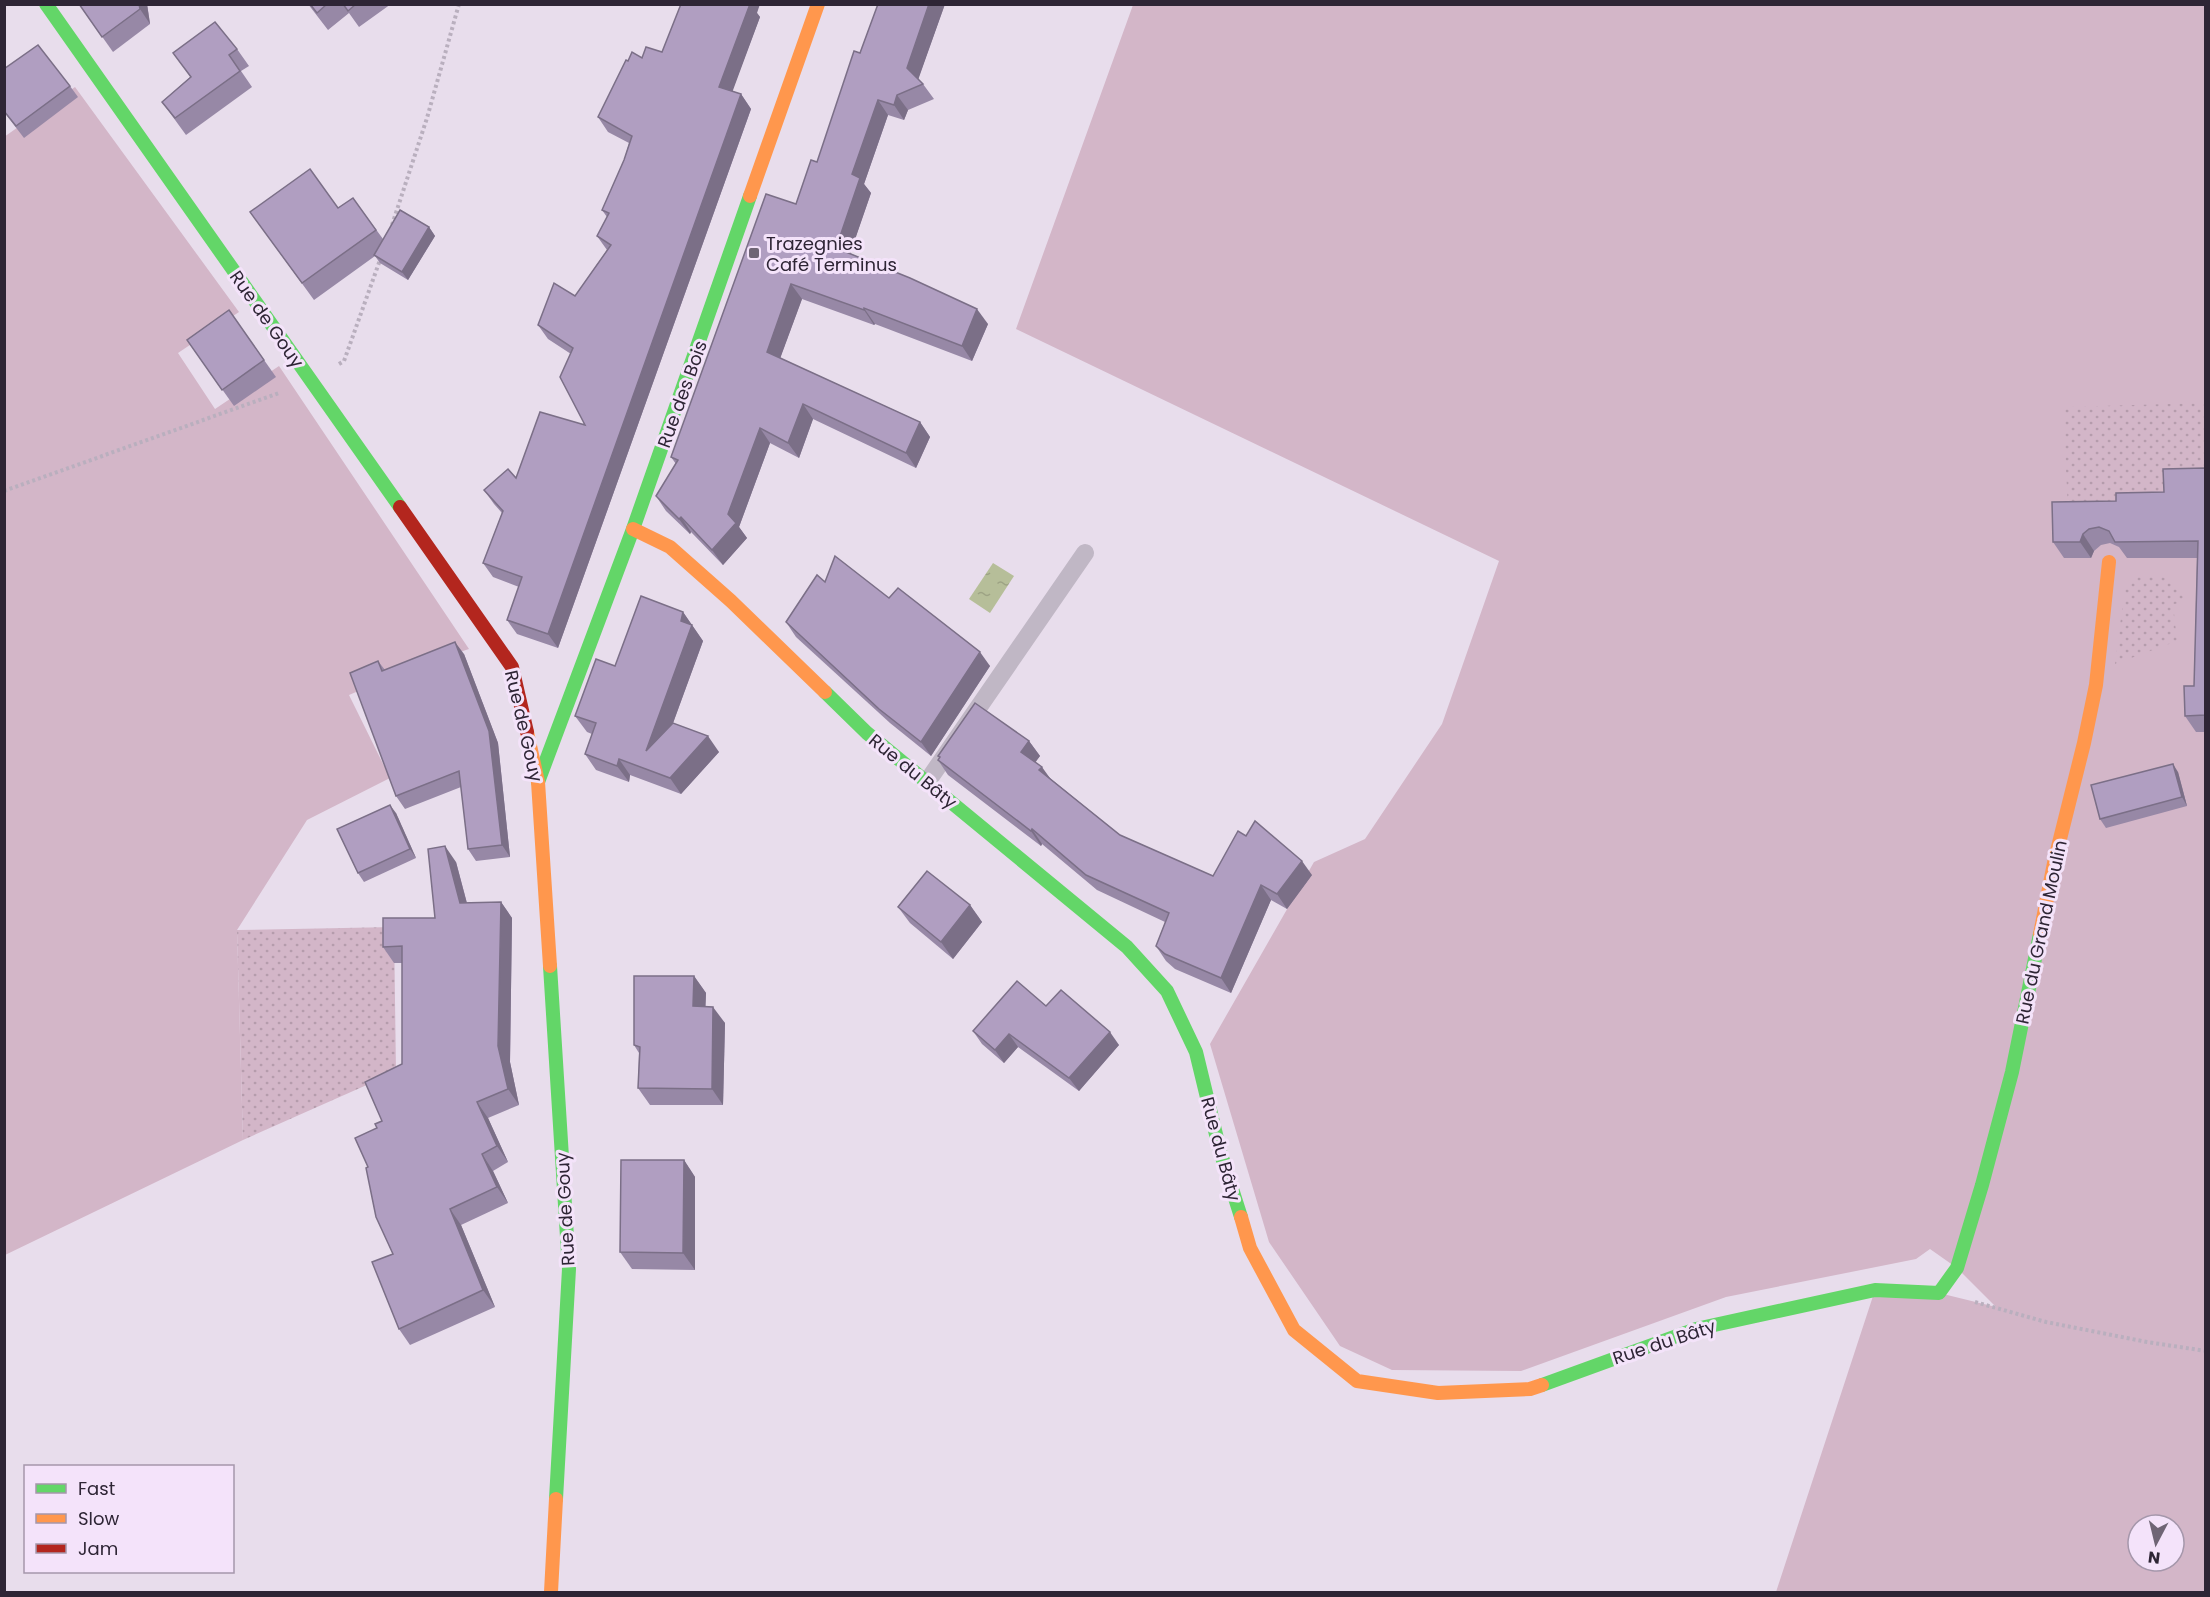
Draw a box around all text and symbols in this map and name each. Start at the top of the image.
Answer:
place label: Trazegnies Café Terminus [766,231,897,277]
marker: Trazegnies Café Terminus [747,246,761,260]
street label: Rue de Gouy [224,265,310,373]
street label: Rue des Bois [651,337,713,451]
street label: Rue de Gouy [499,668,549,784]
street label: Rue du Bâty [864,728,962,814]
street label: Rue du Grand Moulin [2009,838,2073,1026]
street label: Rue du Bâty [1195,1094,1247,1204]
street label: Rue de Gouy [550,1152,580,1266]
street label: Rue du Bâty [1609,1314,1719,1370]
legend [24,1465,234,1573]
text: Fast [78,1476,115,1501]
text: Slow [78,1506,120,1531]
north arrow [2126,1513,2186,1573]
text: Jam [78,1536,118,1561]
text: N [2147,1545,2162,1570]

